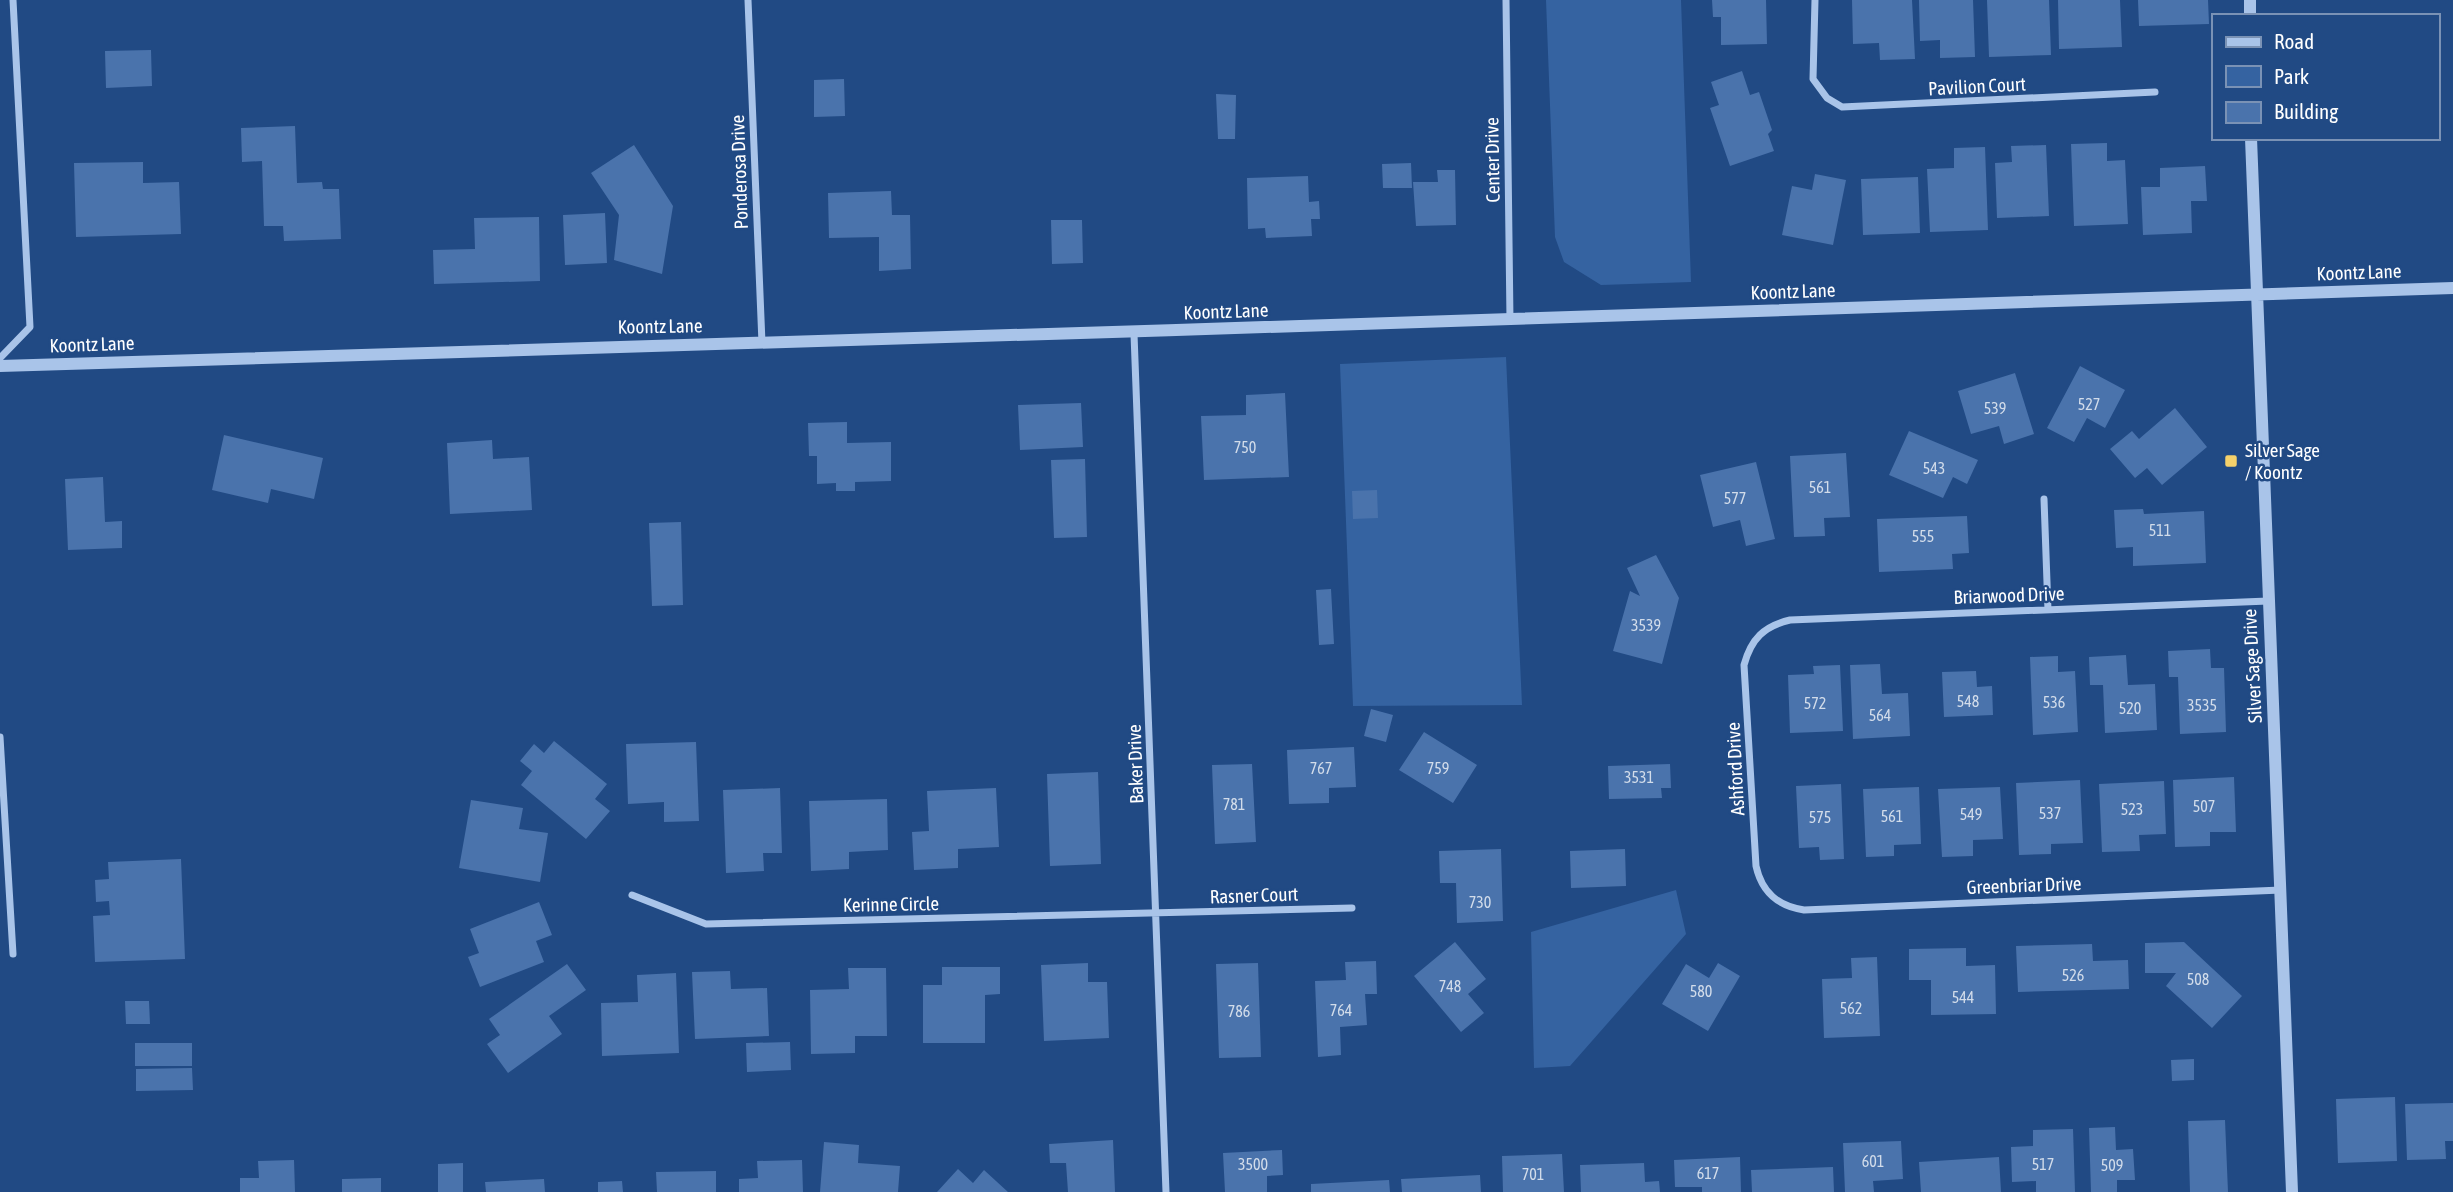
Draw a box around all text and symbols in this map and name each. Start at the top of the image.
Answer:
legend [2212,14,2439,140]
text: Road [2274,29,2314,53]
text: Park [2274,64,2309,88]
street label: Pavilion Court [1928,72,2026,100]
text: Building [2274,99,2338,123]
street label: Ponderosa Drive [726,114,752,230]
street label: Center Drive [1480,117,1504,203]
street label: Koontz Lane [2316,260,2402,284]
street label: Koontz Lane [1750,279,1836,303]
street label: Koontz Lane [1183,299,1269,323]
street label: Koontz Lane [617,314,703,338]
street label: Koontz Lane [49,332,135,356]
house number: 527 [2078,395,2100,413]
house number: 539 [1984,399,2006,417]
house number: 750 [1234,438,1256,456]
place label: Silver Sage / Koontz [2245,439,2320,483]
marker: Silver Sage / Koontz [2223,453,2239,469]
house number: 543 [1923,459,1945,477]
house number: 561 [1809,478,1831,496]
house number: 577 [1724,489,1746,507]
house number: 511 [2149,521,2171,539]
house number: 555 [1912,527,1934,545]
street label: Briarwood Drive [1953,582,2065,608]
street label: Silver Sage Drive [2238,608,2266,724]
house number: 3539 [1631,616,1661,634]
house number: 548 [1957,692,1979,710]
house number: 536 [2043,693,2065,711]
house number: 572 [1804,694,1826,712]
house number: 3535 [2187,696,2217,714]
house number: 520 [2119,699,2141,717]
house number: 564 [1869,706,1891,724]
street label: Ashford Drive [1722,722,1748,816]
street label: Baker Drive [1123,724,1147,804]
house number: 767 [1310,759,1332,777]
house number: 759 [1427,759,1449,777]
house number: 3531 [1624,768,1654,786]
house number: 781 [1223,795,1245,813]
house number: 507 [2193,797,2215,815]
house number: 523 [2121,800,2143,818]
house number: 537 [2039,804,2061,822]
house number: 549 [1960,805,1982,823]
house number: 561 [1881,807,1903,825]
house number: 575 [1809,808,1831,826]
street label: Greenbriar Drive [1966,872,2082,898]
street label: Rasner Court [1209,882,1299,908]
street label: Kerinne Circle [843,892,939,916]
house number: 730 [1469,893,1491,911]
house number: 526 [2062,966,2084,984]
house number: 508 [2187,970,2209,988]
house number: 748 [1439,977,1461,995]
house number: 580 [1690,982,1712,1000]
house number: 544 [1952,988,1974,1006]
house number: 562 [1840,999,1862,1017]
house number: 764 [1330,1001,1352,1019]
house number: 786 [1228,1002,1250,1020]
house number: 601 [1862,1152,1884,1170]
house number: 3500 [1238,1155,1268,1173]
house number: 517 [2032,1155,2054,1173]
house number: 509 [2101,1156,2123,1174]
house number: 617 [1697,1164,1719,1182]
house number: 701 [1522,1165,1544,1183]

